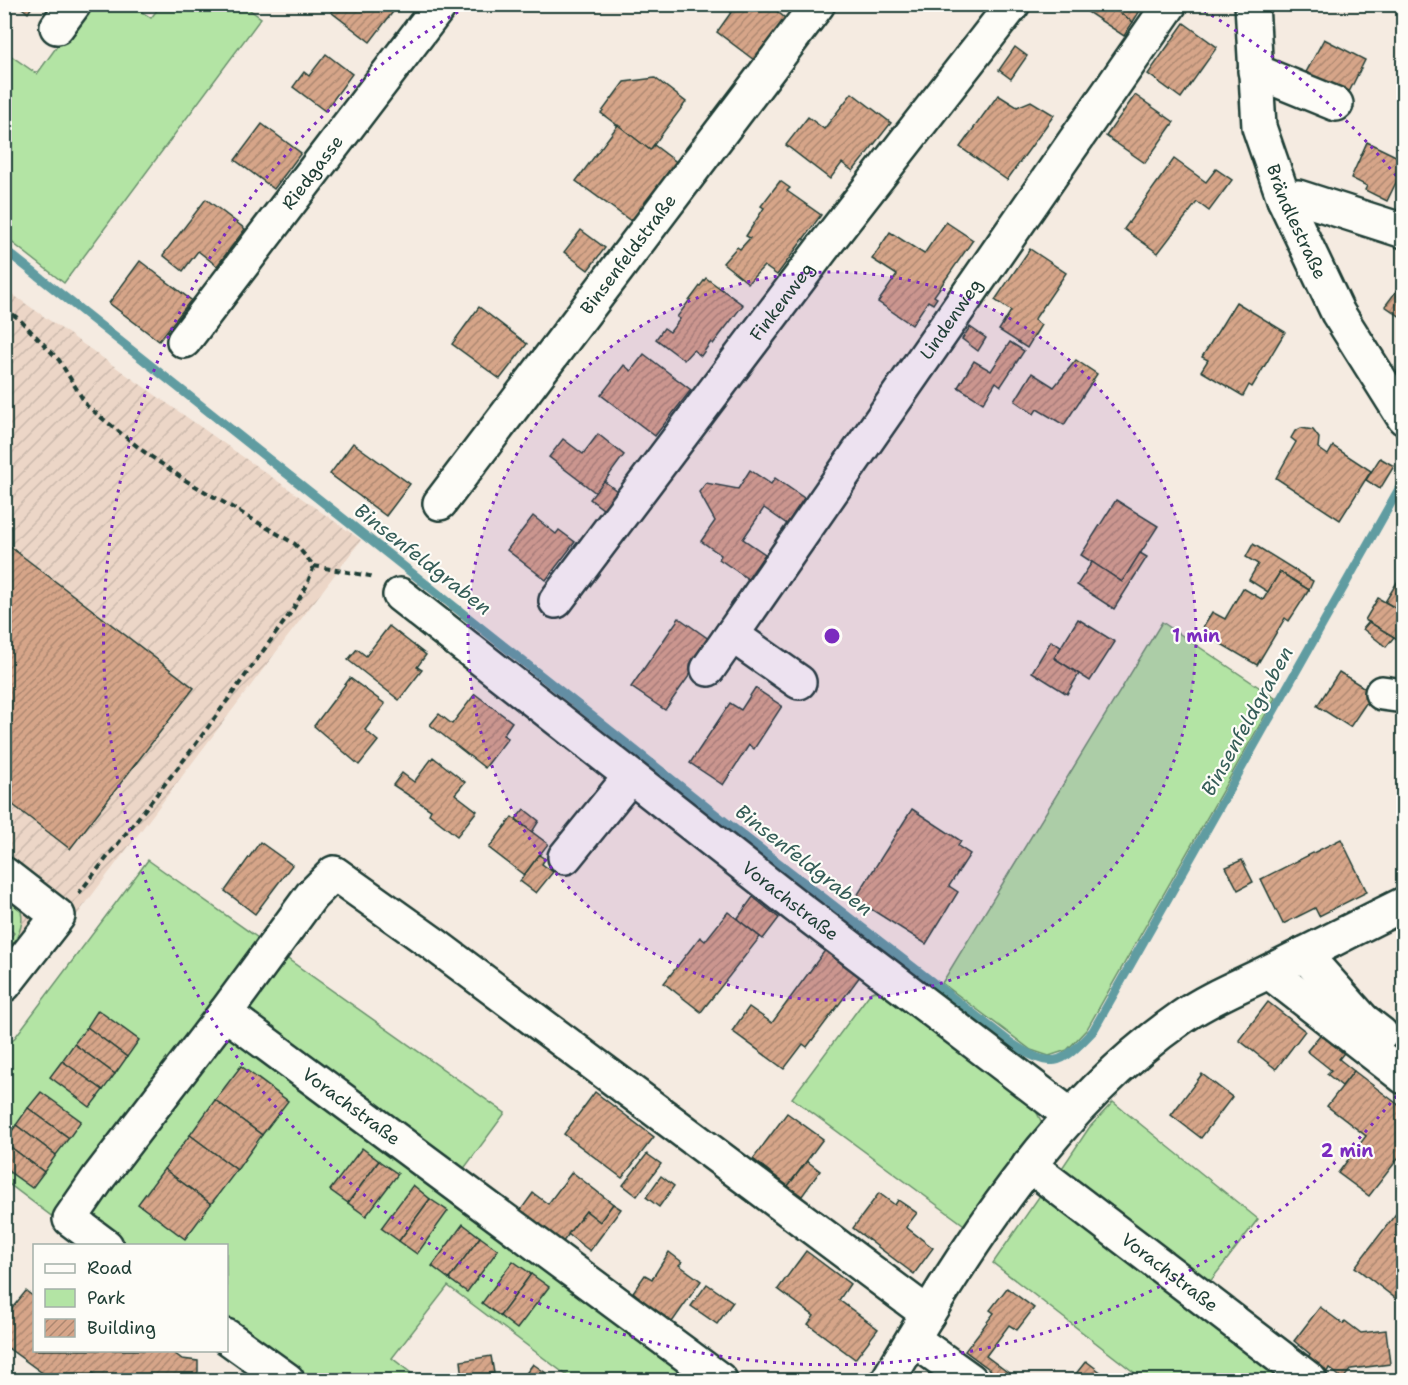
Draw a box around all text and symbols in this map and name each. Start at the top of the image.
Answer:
street label: Riedgasse [276,130,349,215]
street label: Brändlestraße [1261,161,1332,283]
street label: Binsenfeldstraße [575,189,682,319]
street label: Finkenweg [744,257,819,346]
street label: Lindenweg [914,274,988,365]
water label: Binsenfeldgraben [349,497,497,621]
text: 1 min [1172,624,1220,648]
centre of rings [822,626,842,646]
water label: Binsenfeldgraben [1195,642,1299,800]
water label: Binsenfeldgraben [730,798,878,922]
street label: Vorachstraße [737,856,844,946]
street label: Vorachstraße [297,1062,405,1151]
text: 2 min [1321,1139,1373,1163]
street label: Vorachstraße [1116,1228,1223,1317]
legend [33,1244,228,1352]
text: Road [87,1256,132,1280]
text: Park [87,1286,126,1310]
text: Building [87,1316,156,1340]

